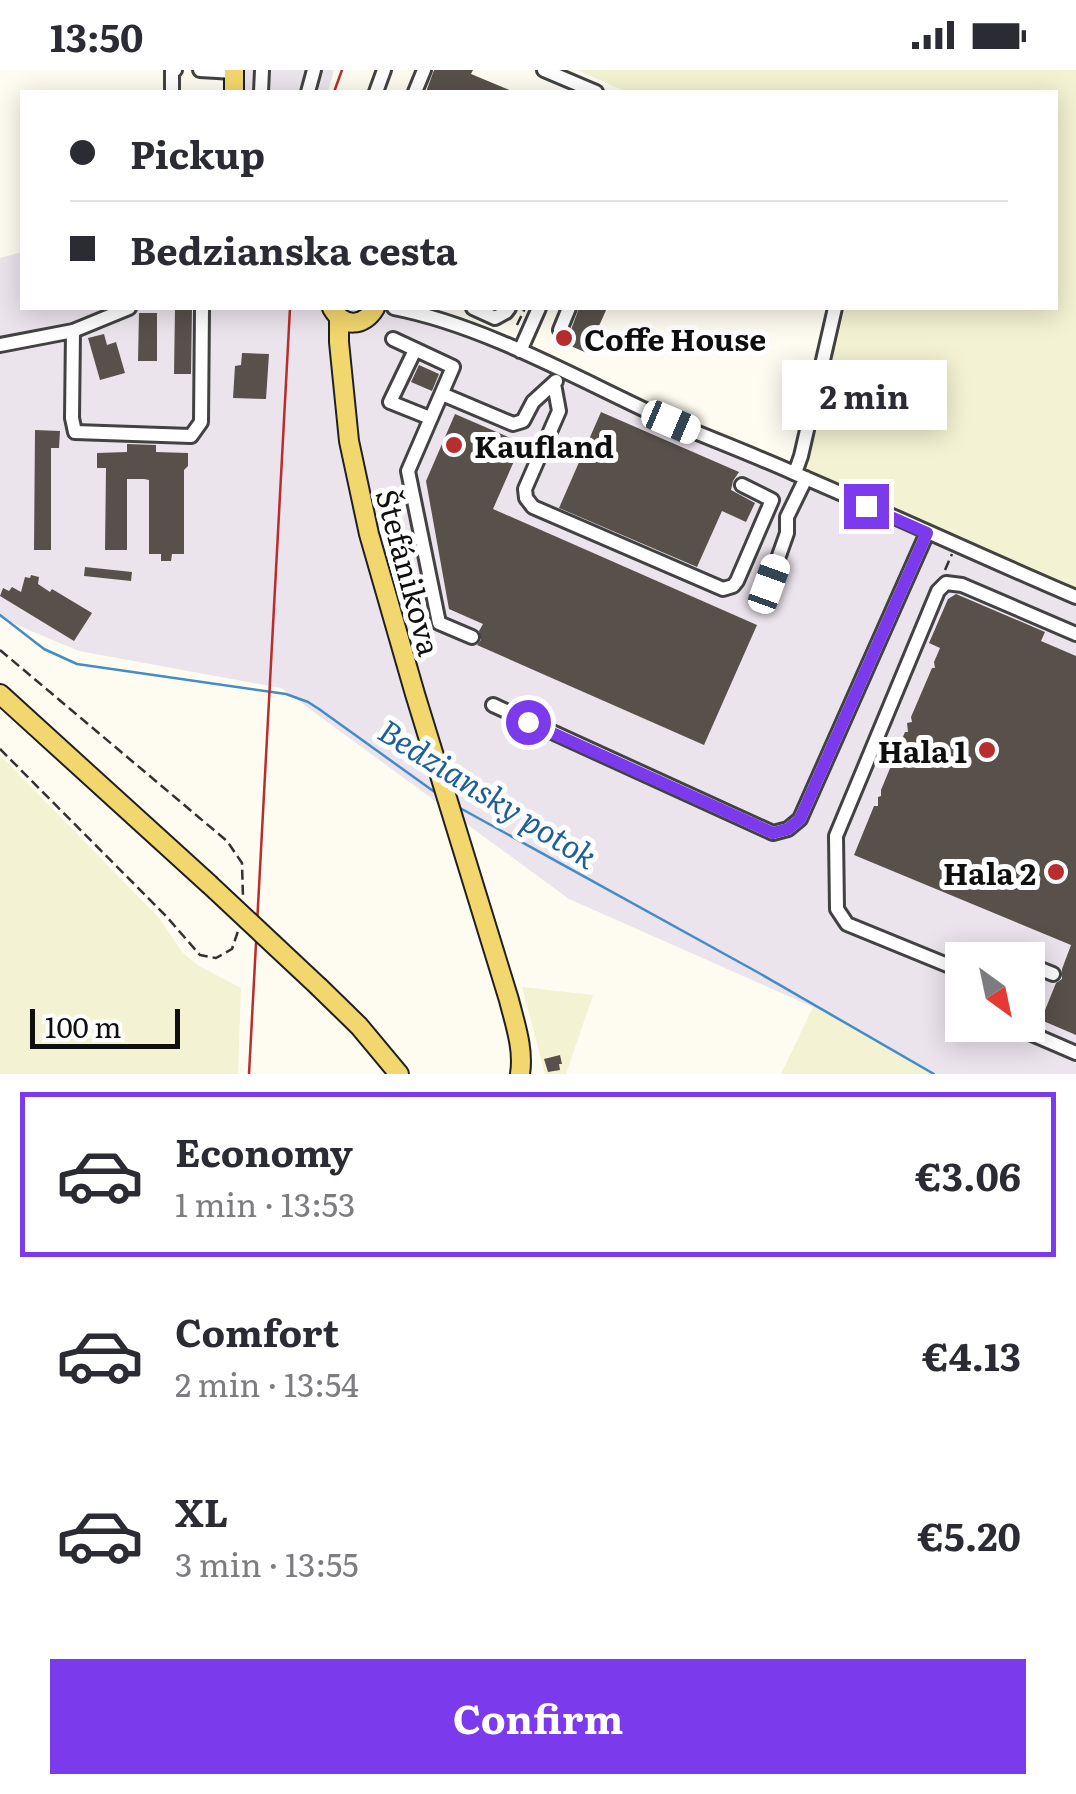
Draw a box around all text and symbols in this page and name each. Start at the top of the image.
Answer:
text: 13:50 [50,7,144,64]
text: Pickup [130,124,265,181]
text: Bedzianska cesta [130,220,458,277]
place label: Coffe House [584,316,766,360]
marker: Coffe House [553,327,575,349]
callout: 2 min [784,361,948,431]
text: 2 min [820,371,909,419]
car [638,396,704,448]
place label: Kaufland [474,423,614,467]
marker: Kaufland [443,434,465,456]
street label: Štefánikova [367,484,454,661]
route end [844,484,889,529]
car [745,551,793,617]
route start [506,700,551,745]
water label: Bedziansky potok [370,705,608,879]
place label: Hala 1 [878,728,967,772]
marker: Hala 1 [976,739,998,761]
place label: Hala 2 [943,850,1036,894]
marker: Hala 2 [1045,861,1067,883]
north arrow [945,942,1045,1042]
map controls [945,942,1045,1042]
scale bar [30,1004,180,1048]
text: 100 m [45,1005,122,1047]
text: Economy [175,1122,353,1179]
icon: car [55,1130,145,1220]
text: €3.06 [915,1146,1021,1203]
text: 1 min · 13:53 [175,1179,355,1227]
text: Comfort [175,1302,339,1359]
icon: car [55,1310,145,1400]
text: €4.13 [922,1326,1021,1383]
text: 2 min · 13:54 [175,1359,359,1407]
text: XL [175,1482,228,1539]
icon: car [55,1490,145,1580]
text: €5.20 [918,1506,1021,1563]
text: 3 min · 13:55 [175,1539,359,1587]
button: Confirm [50,1659,1026,1774]

